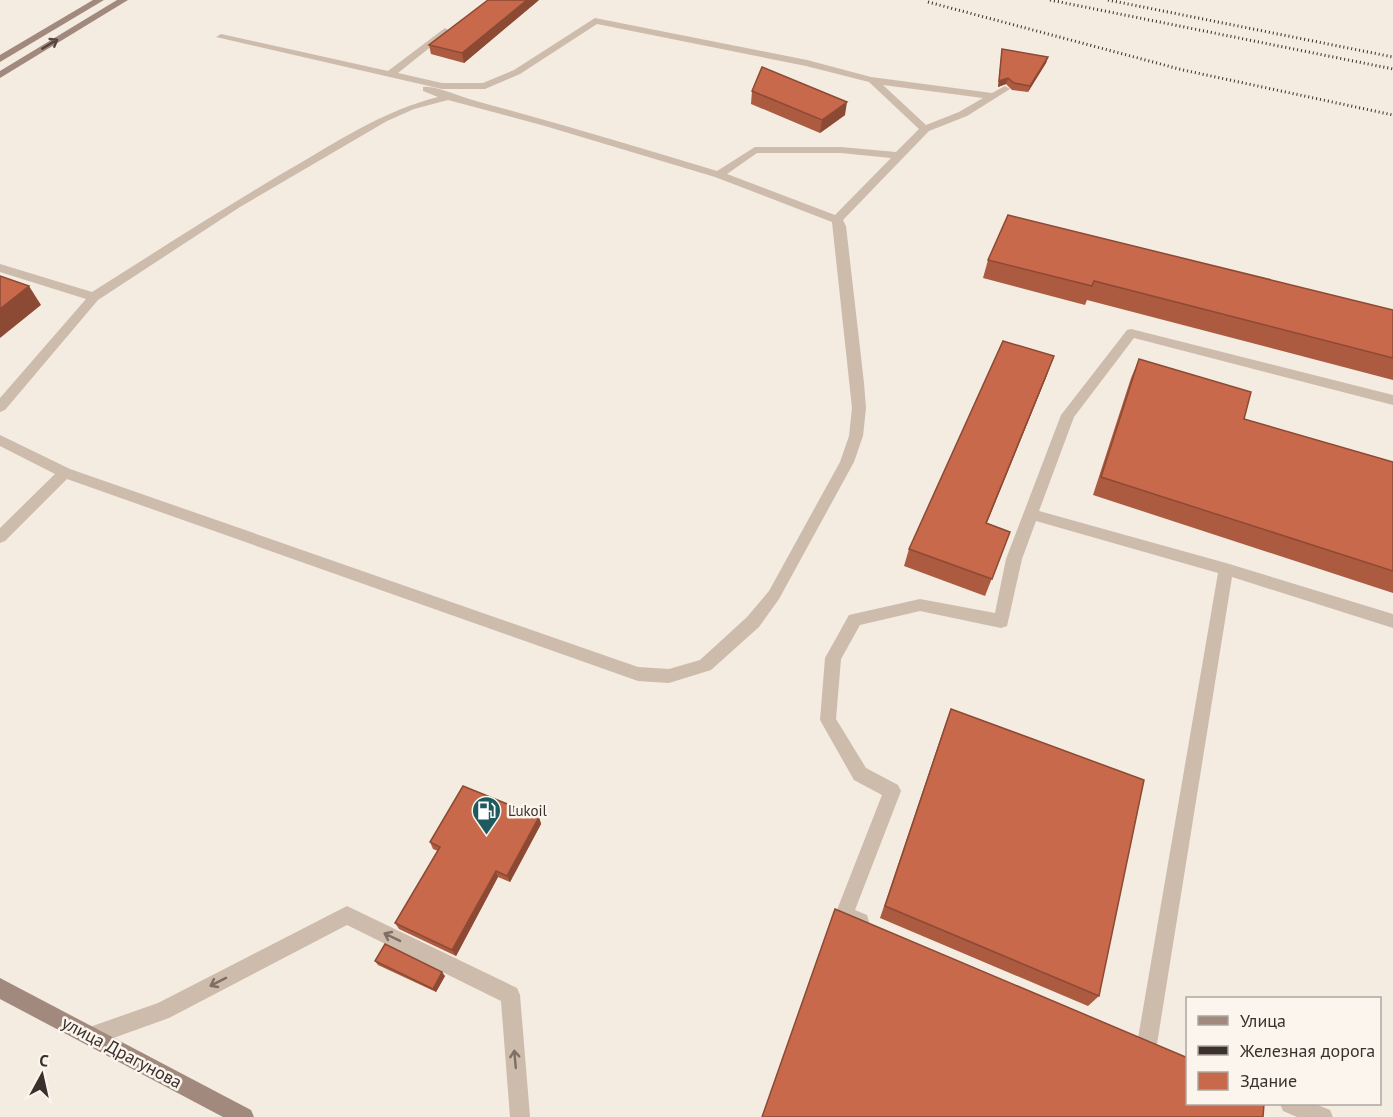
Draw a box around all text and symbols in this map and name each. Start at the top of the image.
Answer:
one-way arrow [41,38,58,50]
fuel station icon: Lukoil [471,794,503,836]
place label: Lukoil [508,801,548,820]
one-way arrow [383,931,401,943]
one-way arrow [210,977,228,988]
legend [1186,997,1381,1105]
text: Улица [1240,1009,1286,1032]
street label: улица Драгунова [58,1011,186,1093]
text: Железная дорога [1239,1039,1375,1062]
north arrow [12,1045,72,1105]
one-way arrow [509,1049,520,1069]
text: С [38,1050,50,1071]
text: Здание [1240,1069,1297,1092]

